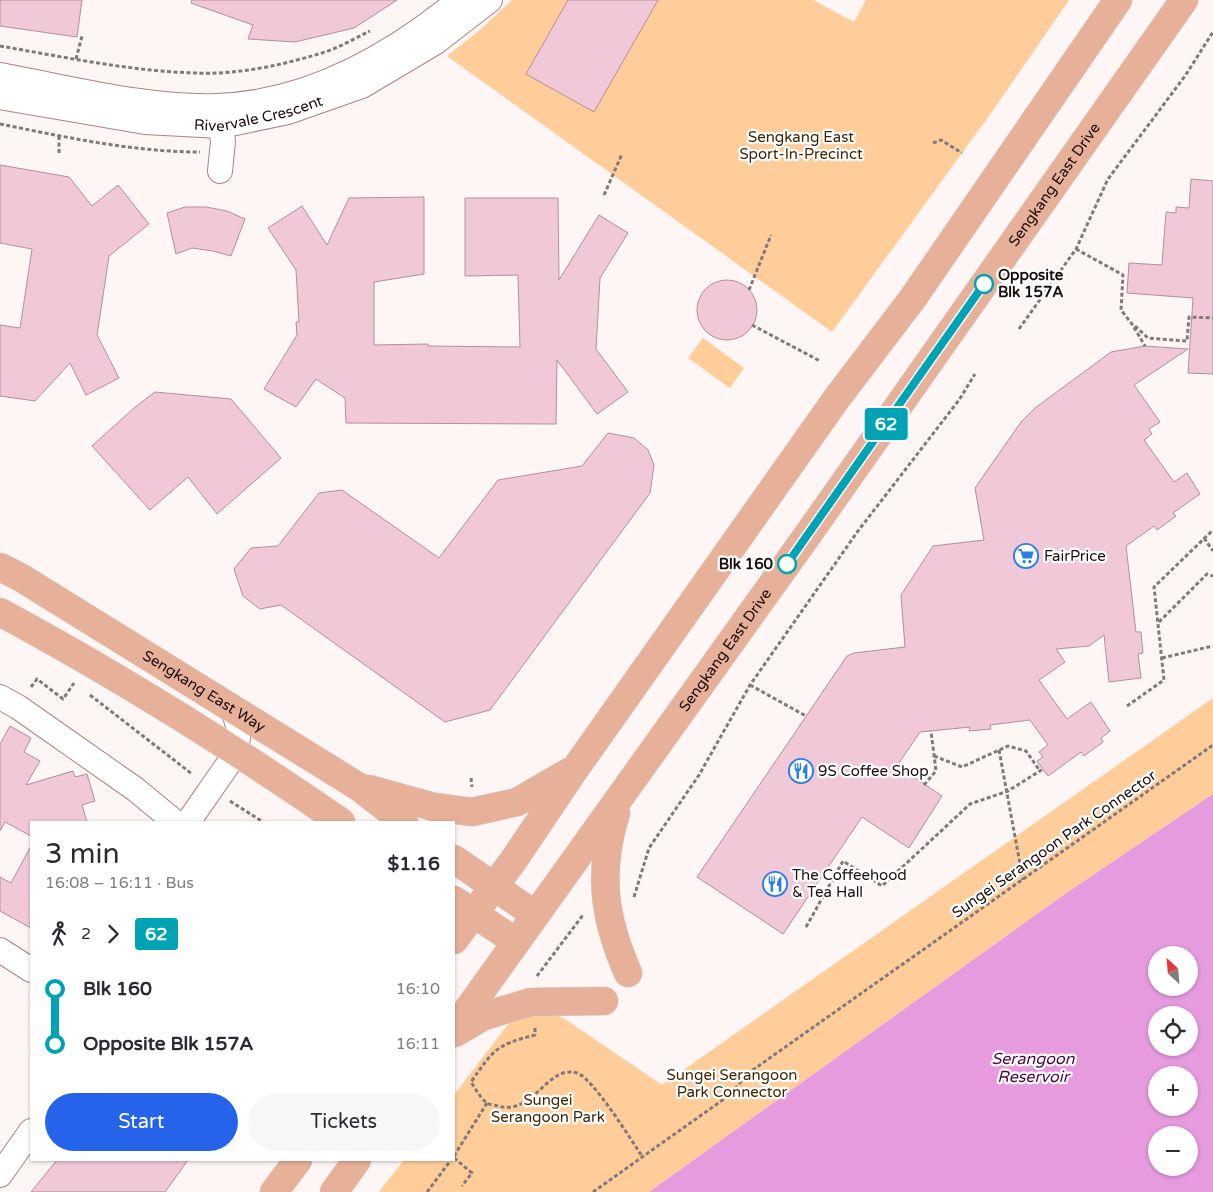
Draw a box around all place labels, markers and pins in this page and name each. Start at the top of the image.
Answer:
place label: Opposite Blk 157A [998,266,1064,301]
marker: Opposite Blk 157A [974,274,994,294]
supermarket icon: FairPrice [1013,543,1039,569]
place label: FairPrice [1044,547,1106,565]
marker: Blk 160 [777,554,797,574]
place label: Blk 160 [719,555,774,573]
restaurant icon: 9S Coffee Shop [788,758,814,784]
place label: 9S Coffee Shop [818,762,929,780]
place label: The Coffeehood & Tea Hall [792,866,907,901]
restaurant icon: The Coffeehood & Tea Hall [762,871,788,897]

